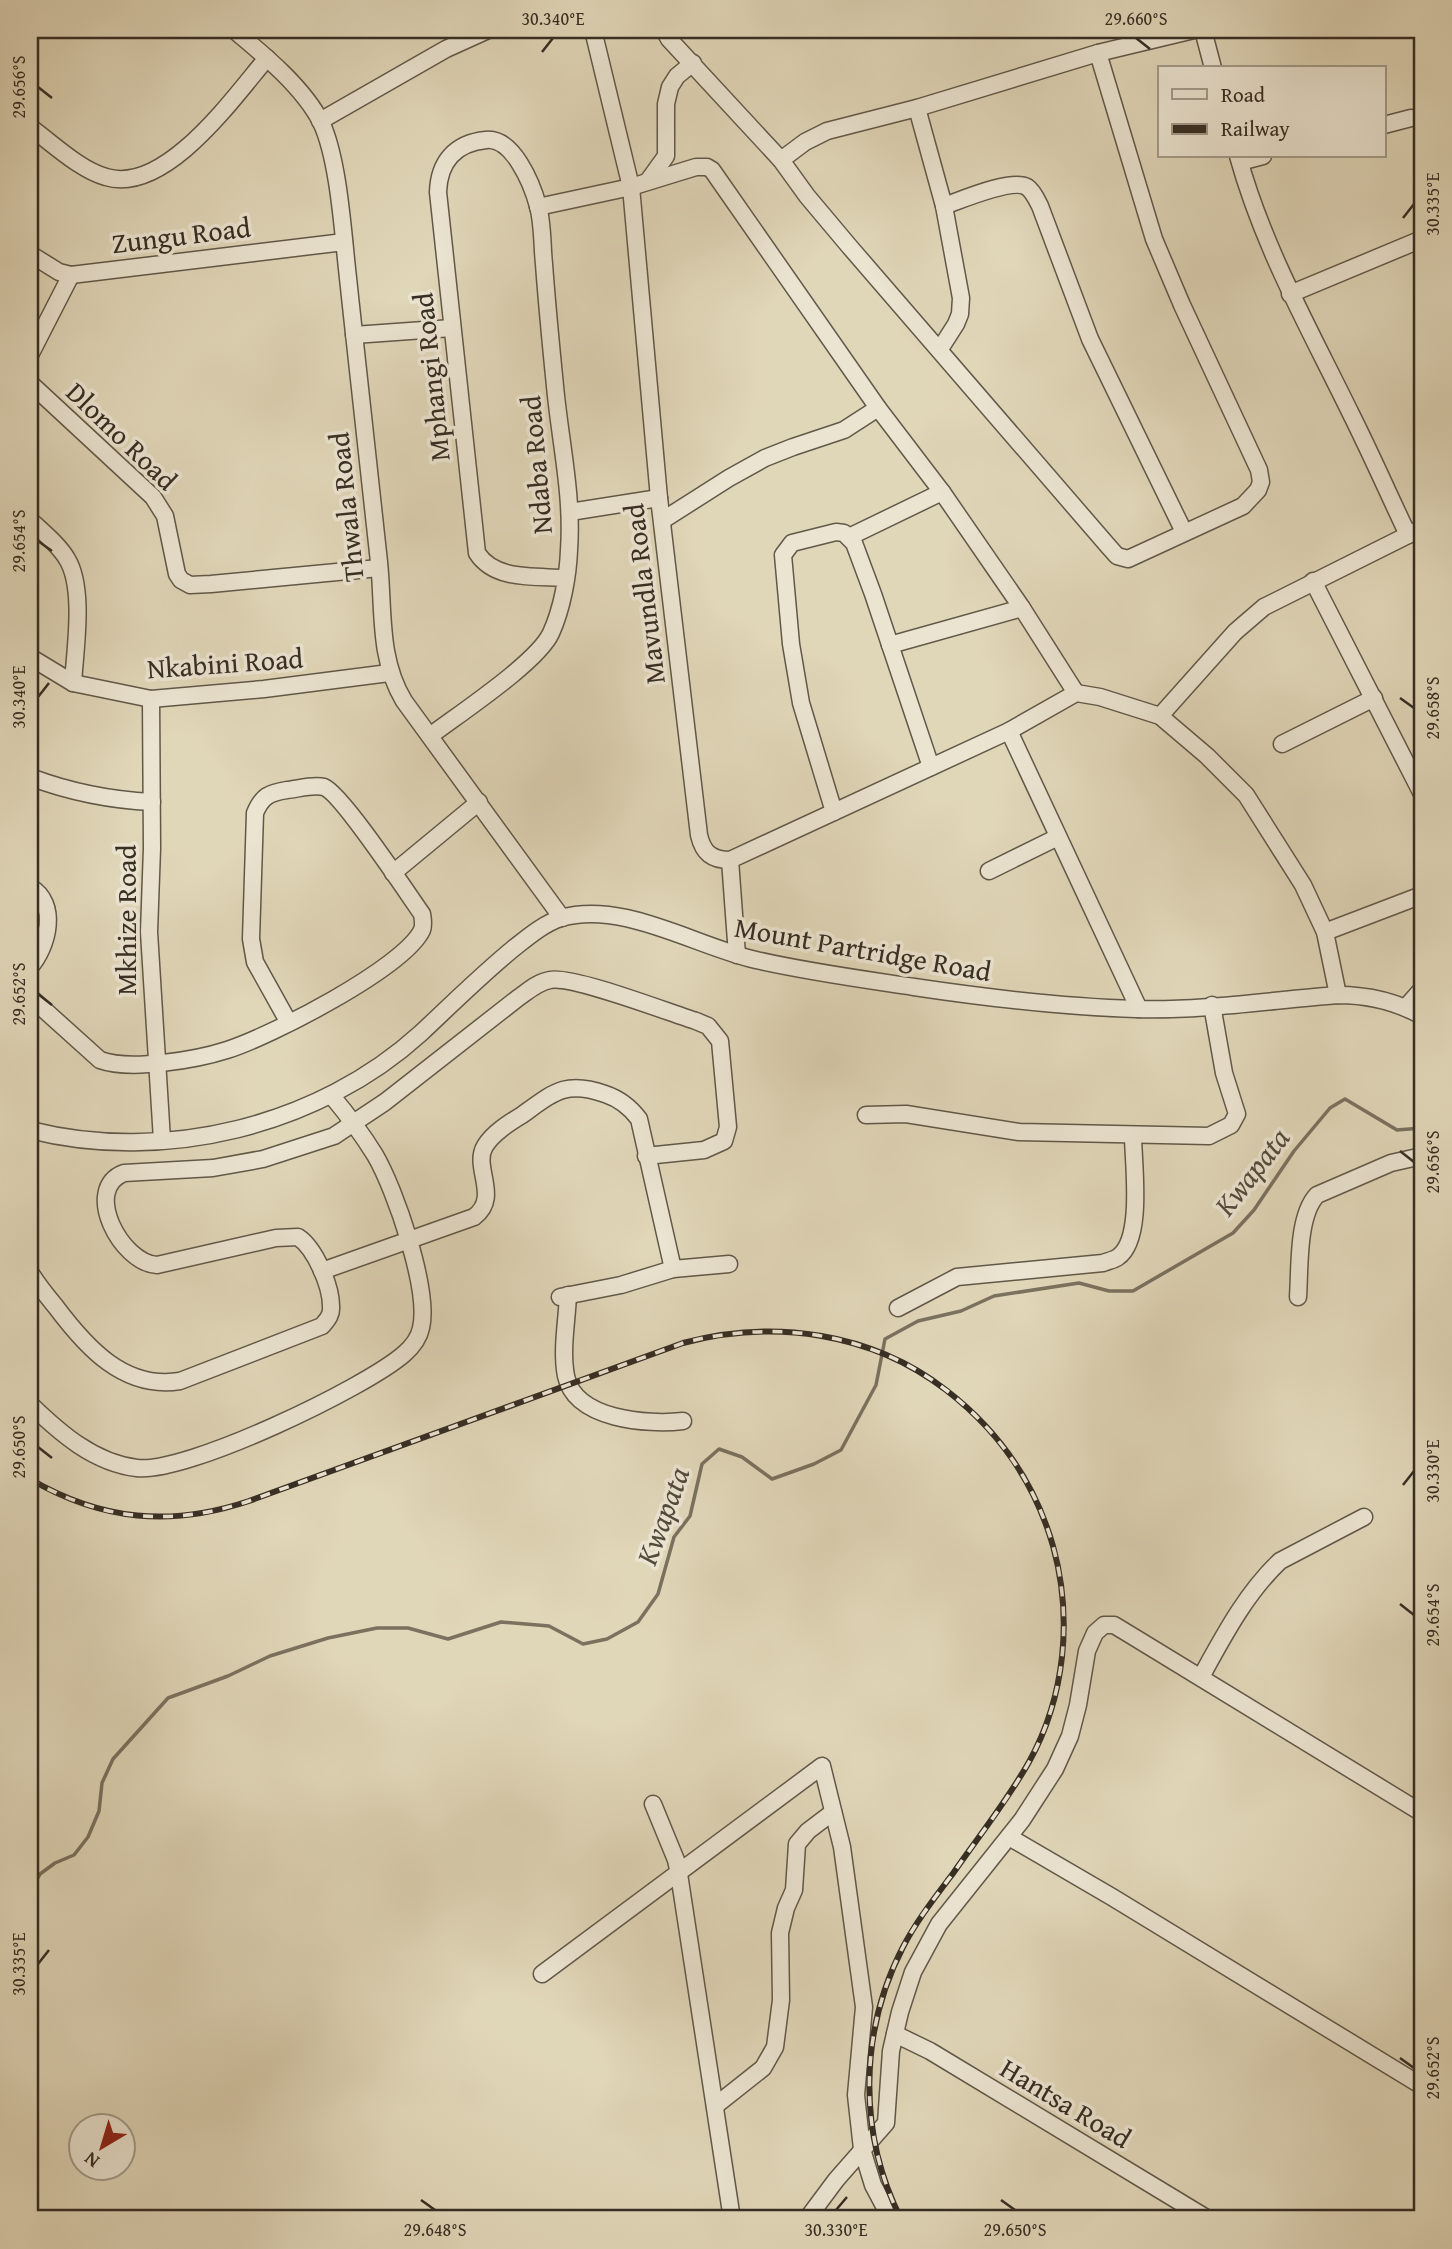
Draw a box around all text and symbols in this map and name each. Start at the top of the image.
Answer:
text: 30.340°E [521,5,585,32]
text: 29.660°S [1105,5,1168,32]
text: 29.656°S [5,55,32,118]
legend [1158,66,1386,158]
text: Road [1221,79,1266,110]
text: Railway [1221,113,1290,144]
text: 30.335°E [1419,172,1446,236]
street label: Zungu Road [109,206,253,263]
street label: Mphangi Road [401,291,460,463]
street label: Dlomo Road [57,372,187,499]
street label: Ndaba Road [509,394,562,536]
street label: Thwala Road [317,430,374,584]
street label: Mavundla Road [612,501,675,687]
text: 29.654°S [5,509,32,572]
street label: Nkabini Road [145,637,304,688]
text: 30.340°E [5,665,32,729]
text: 29.658°S [1419,676,1446,739]
street label: Mkhize Road [105,845,146,995]
street label: Mount Partridge Road [731,906,995,991]
text: 29.652°S [5,962,32,1025]
water label: Kwapata [1202,1118,1300,1226]
text: 29.656°S [1419,1130,1446,1193]
text: 29.650°S [5,1415,32,1478]
text: 30.330°E [1419,1439,1446,1503]
water label: Kwapata [624,1460,700,1572]
text: 29.654°S [1419,1583,1446,1646]
text: 30.335°E [5,1932,32,1996]
text: 29.652°S [1419,2036,1446,2099]
street label: Hantsa Road [993,2047,1140,2158]
north arrow [66,2112,136,2182]
text: N [78,2145,105,2175]
text: 29.648°S [404,2216,467,2243]
text: 30.330°E [804,2216,868,2243]
text: 29.650°S [984,2216,1047,2243]

